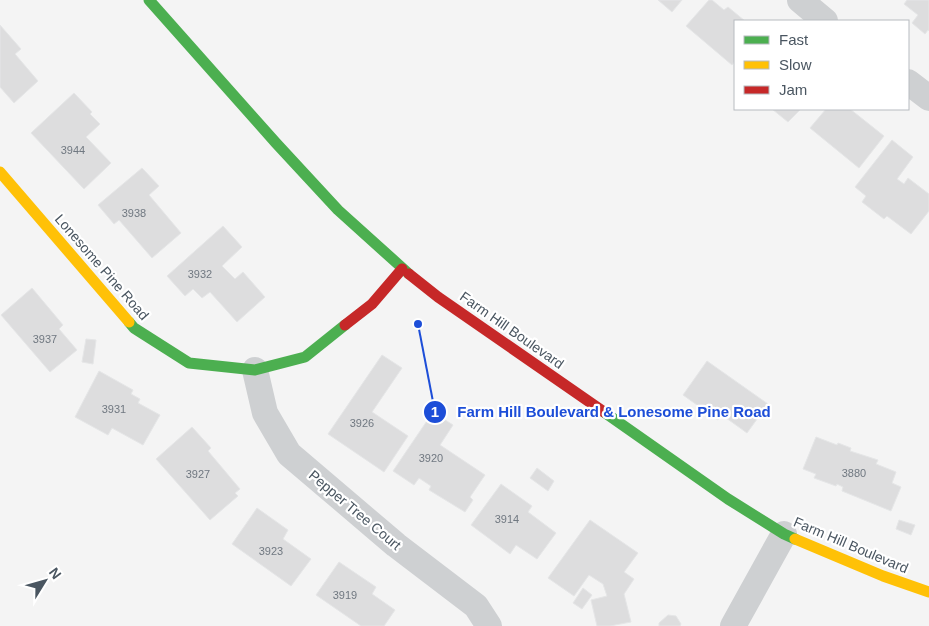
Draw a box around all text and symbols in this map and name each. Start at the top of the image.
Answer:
legend [734,20,909,110]
text: Fast [779,31,809,48]
text: Slow [779,56,812,73]
text: Jam [779,81,807,98]
house number: 3944 [61,144,85,156]
house number: 3938 [122,207,146,219]
street label: Lonesome Pine Road [52,211,152,323]
house number: 3932 [188,268,212,280]
street label: Farm Hill Boulevard [457,288,567,372]
house number: 3937 [33,333,57,345]
callout: Farm Hill Boulevard & Lonesome Pine Road [422,397,781,427]
house number: 3931 [102,403,126,415]
text: 1 [431,403,439,420]
text: Farm Hill Boulevard & Lonesome Pine Road [457,403,771,420]
house number: 3926 [350,417,374,429]
house number: 3920 [419,452,443,464]
street label: Pepper Tree Court [306,467,404,553]
house number: 3880 [842,467,866,479]
house number: 3927 [186,468,210,480]
house number: 3914 [495,513,519,525]
street label: Farm Hill Boulevard [791,514,911,576]
house number: 3923 [259,545,283,557]
north arrow [20,556,70,606]
text: N [46,564,65,582]
house number: 3919 [333,589,357,601]

